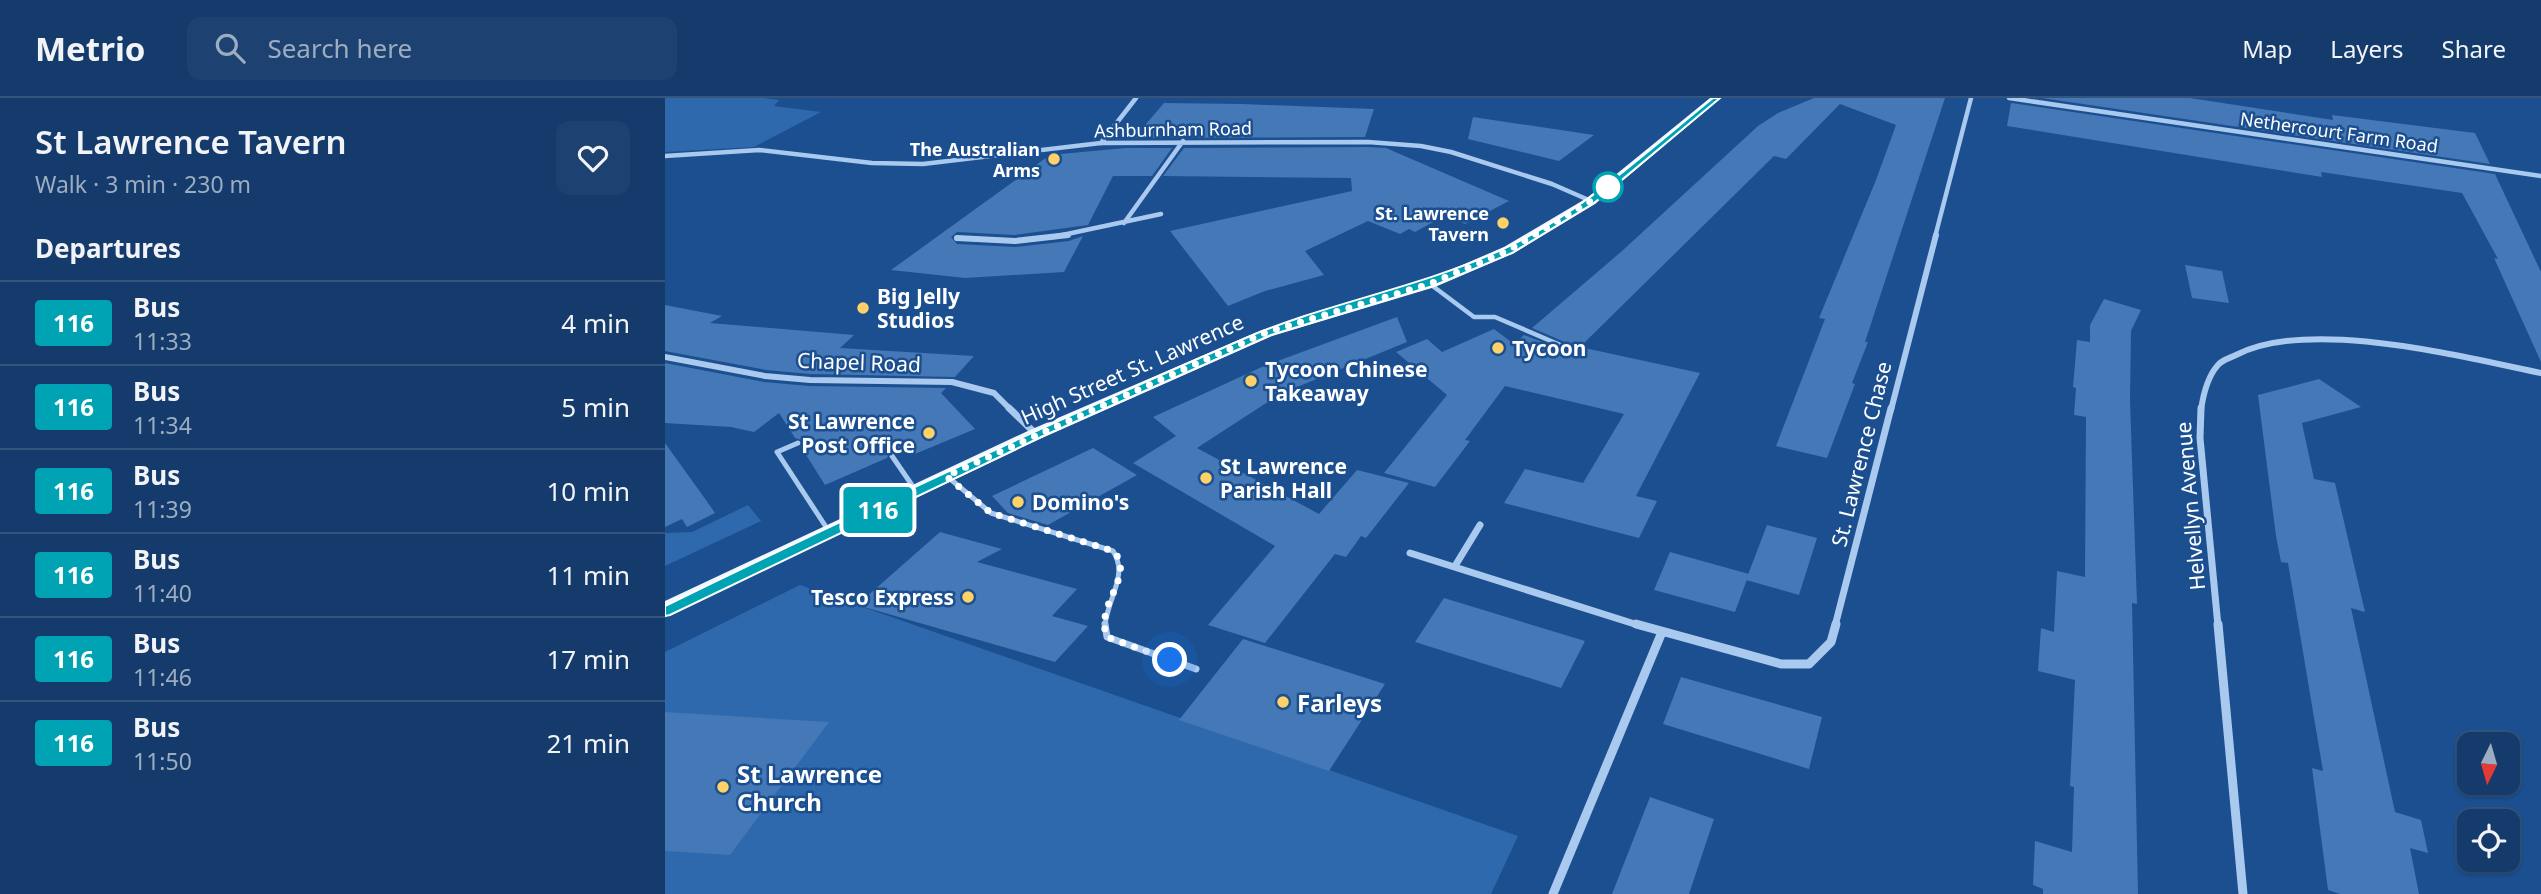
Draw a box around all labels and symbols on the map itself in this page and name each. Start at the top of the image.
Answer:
street label: Nethercourt Farm Road [2239,106,2439,158]
street label: Ashburnham Road [1094,116,1252,142]
place label: The Australian Arms [910,137,1040,182]
marker: The Australian Arms [1046,151,1062,167]
unlabelled marker [1593,172,1623,202]
place label: St. Lawrence Tavern [1375,201,1489,246]
marker: St. Lawrence Tavern [1495,215,1511,231]
place label: Big Jelly Studios [877,282,960,334]
marker: Big Jelly Studios [855,300,871,316]
street label: High Street St. Lawrence [1016,307,1248,431]
place label: Tycoon [1512,334,1586,362]
marker: Tycoon [1490,340,1506,356]
street label: Chapel Road [796,346,922,378]
place label: Tycoon Chinese Takeaway [1265,355,1428,407]
street label: St. Lawrence Chase [1824,358,1898,550]
marker: Tycoon Chinese Takeaway [1243,373,1259,389]
place label: St Lawrence Post Office [788,407,915,459]
street label: Helvellyn Avenue [2169,421,2211,591]
marker: St Lawrence Post Office [921,425,937,441]
place label: St Lawrence Parish Hall [1220,452,1347,504]
marker: St Lawrence Parish Hall [1198,470,1214,486]
line badge: 116 [838,487,918,533]
place label: Domino's [1032,488,1129,516]
marker: Domino's [1010,494,1026,510]
place label: Tesco Express [811,583,954,611]
marker: Tesco Express [960,589,976,605]
your location [1152,642,1187,677]
place label: Farleys [1297,686,1382,719]
marker: Farleys [1275,694,1291,710]
north arrow [2457,732,2520,794]
place label: St Lawrence Church [737,757,882,818]
marker: St Lawrence Church [715,779,731,795]

